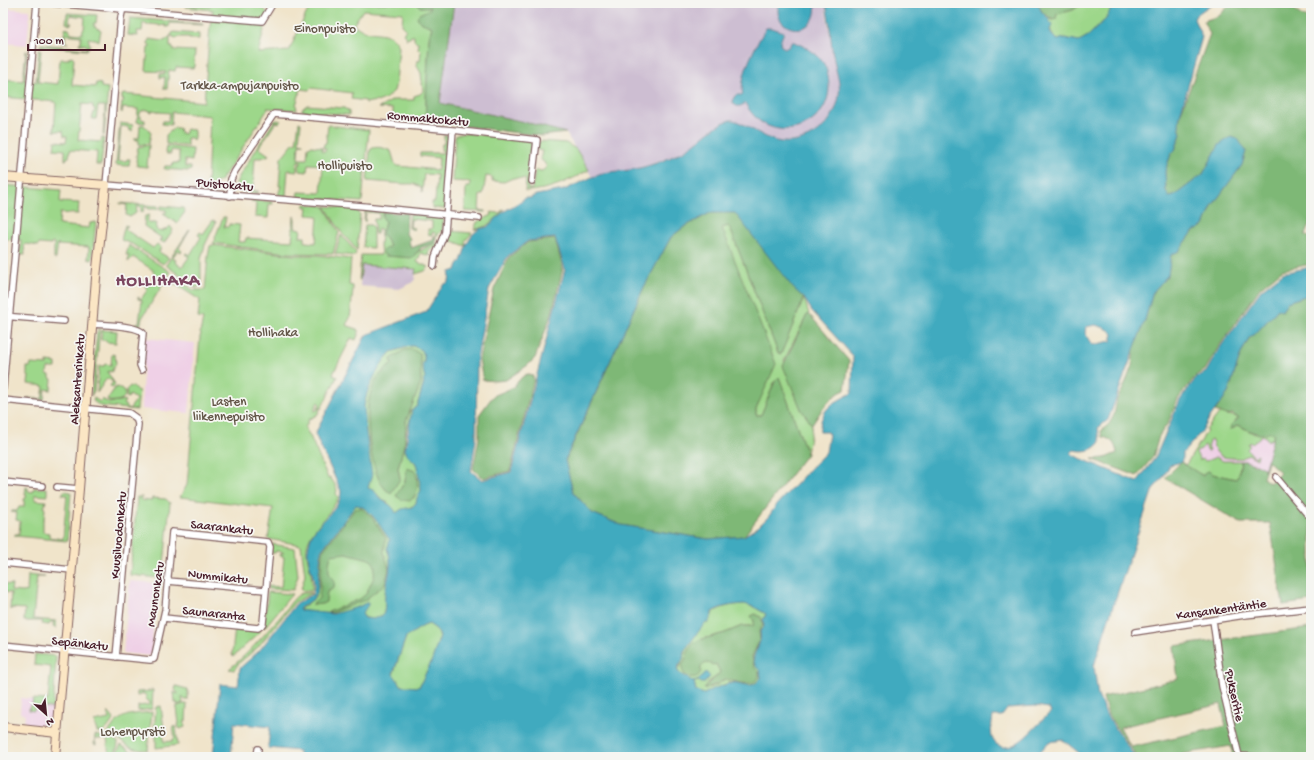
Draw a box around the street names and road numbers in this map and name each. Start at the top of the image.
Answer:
street label: Rommakkokatu [386,108,469,131]
street label: Puistokatu [195,175,254,195]
street label: Aleksanterinkatu [68,333,89,425]
street label: Kuusiluodonkatu [108,491,131,580]
street label: Saarankatu [190,518,254,539]
street label: Maunonkatu [144,561,168,628]
street label: Nummikatu [187,567,249,588]
street label: Kansankentäntie [1175,597,1268,624]
street label: Saunaranta [181,604,247,625]
street label: Sepänkatu [51,634,109,655]
street label: Pukseritie [1221,667,1246,723]

